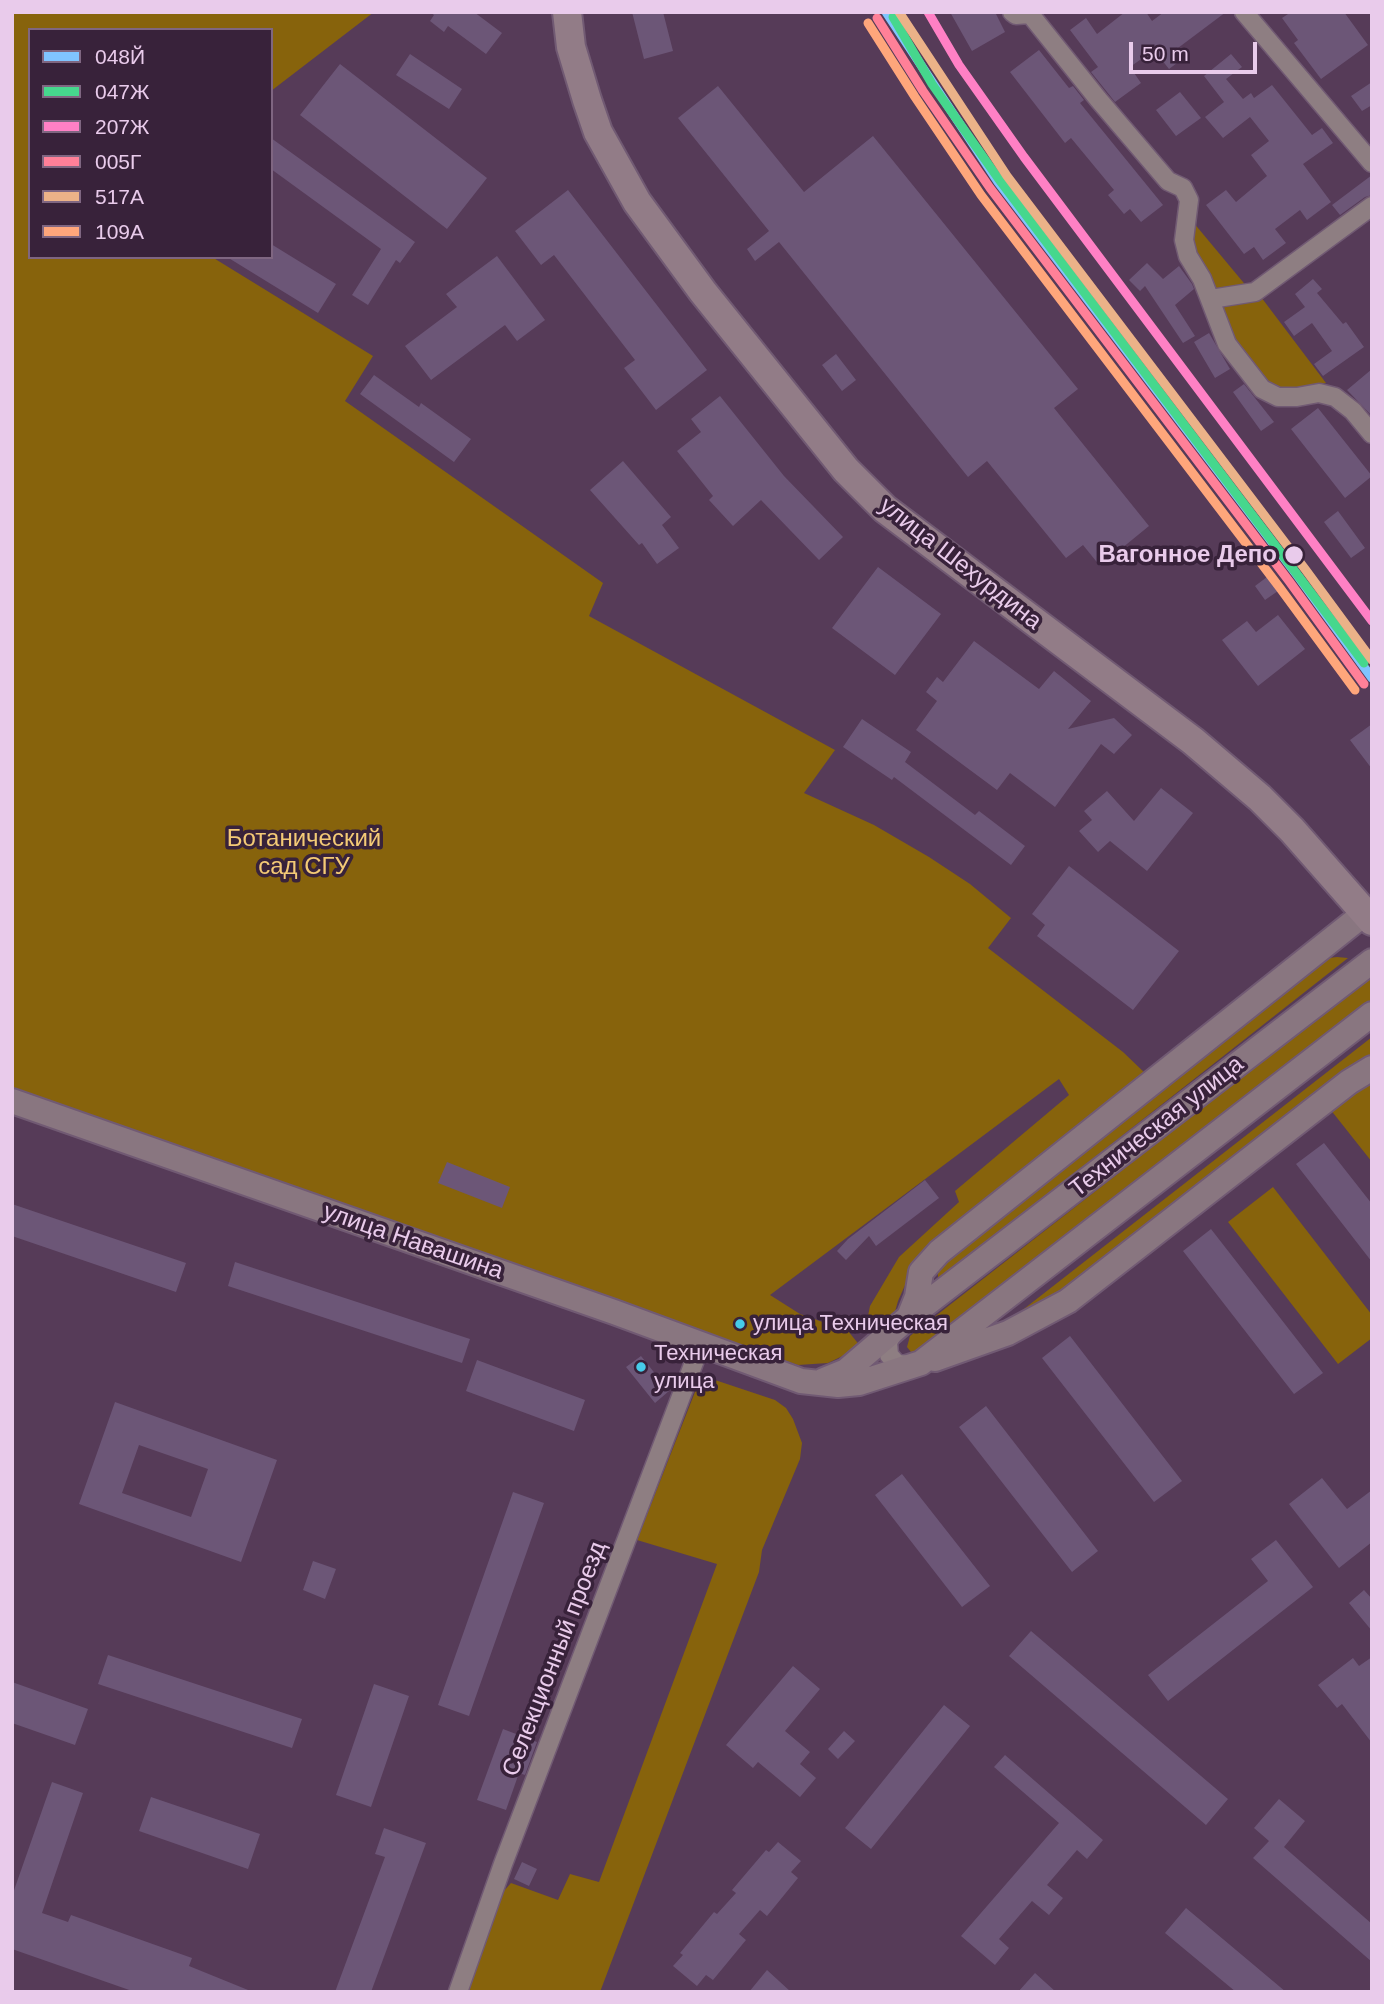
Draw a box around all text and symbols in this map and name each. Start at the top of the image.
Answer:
legend [28,28,273,259]
scale bar [1132,28,1260,72]
text: 50 m [1142,42,1189,65]
text: 048Й [95,45,145,68]
text: 047Ж [95,80,149,103]
text: 207Ж [95,115,149,138]
text: 005Г [95,150,141,173]
text: 517А [95,185,144,208]
text: 109А [95,220,144,243]
street label: улица Шехурдина [873,492,1047,636]
place label: Вагонное Депо [1098,541,1277,569]
marker: Вагонное Депо [1283,544,1305,566]
park label: Ботанический сад СГУ [227,825,381,881]
street label: Техническая улица [1064,1050,1250,1204]
street label: улица Навашина [319,1198,507,1286]
place label: улица Техническая [753,1311,948,1337]
marker: улица Техническая [733,1317,747,1331]
place label: Техническая улица [654,1341,782,1392]
marker: Техническая улица [634,1360,648,1374]
street label: Селекционный проезд [497,1538,613,1780]

